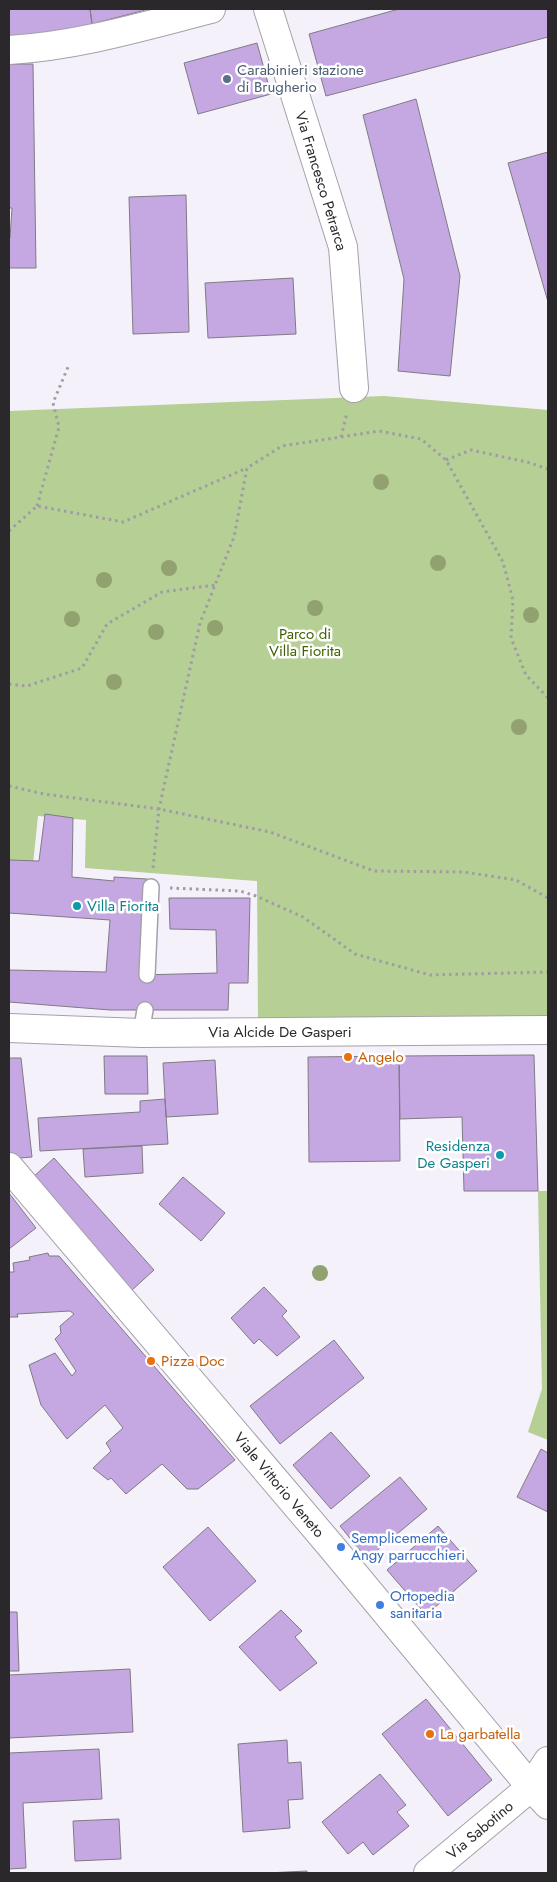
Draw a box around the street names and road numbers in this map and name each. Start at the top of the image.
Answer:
street label: Via Francesco Petrarca [289,109,353,253]
street label: Via Alcide De Gasperi [208,1021,352,1043]
street label: Viale Vittorio Veneto [228,1428,330,1542]
street label: Via Sabotino [442,1795,518,1865]

